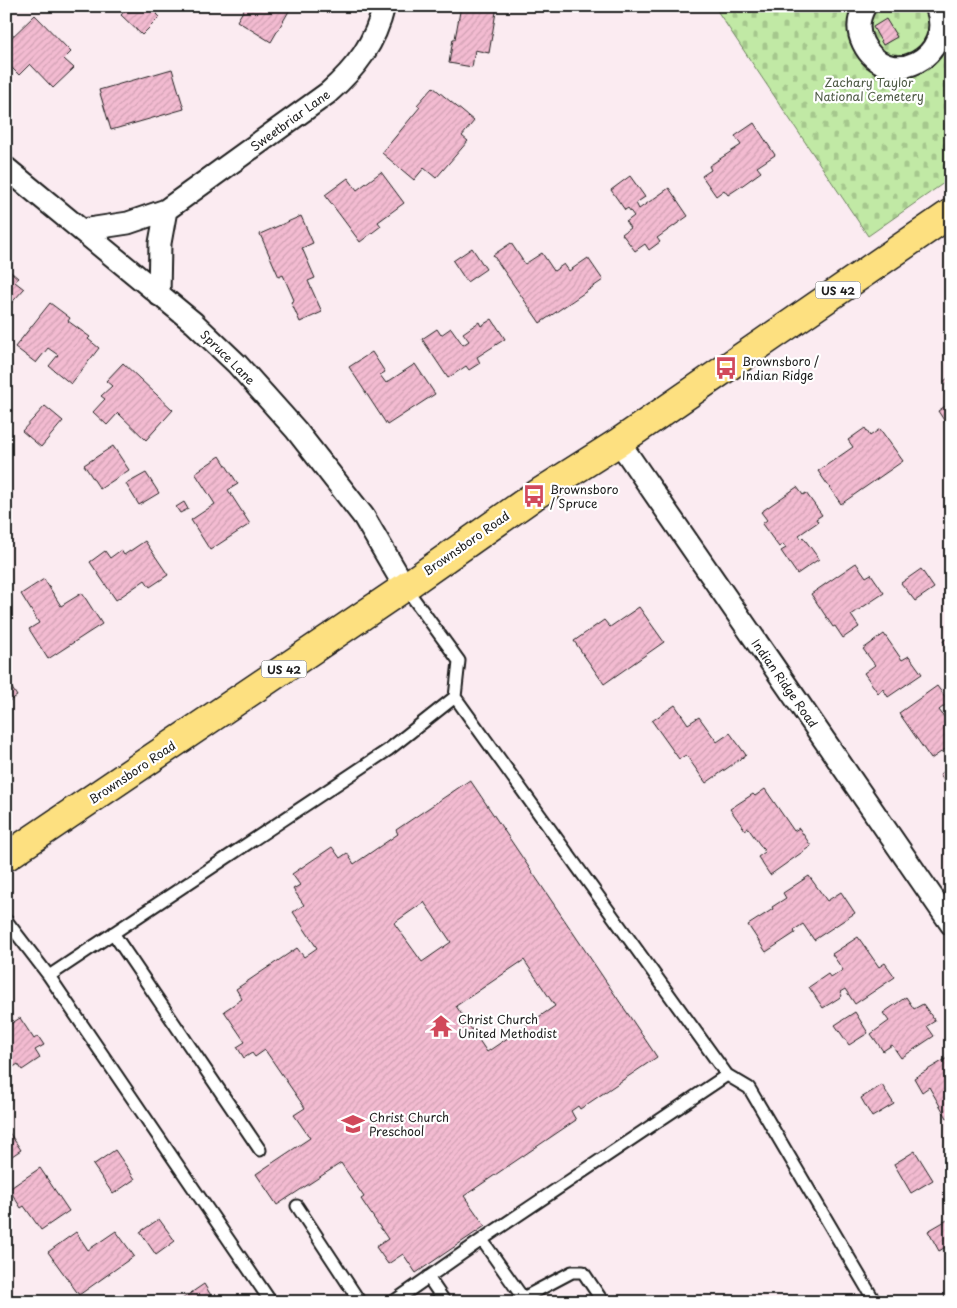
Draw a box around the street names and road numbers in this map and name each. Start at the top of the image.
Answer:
street label: Sweetbriar Lane [246,85,334,155]
road number: US 42 [816,282,860,298]
street label: Spruce Lane [197,326,260,389]
street label: Brownsboro Road [419,507,513,579]
street label: Indian Ridge Road [748,635,822,731]
road number: US 42 [262,661,306,678]
street label: Brownsboro Road [85,736,179,808]

